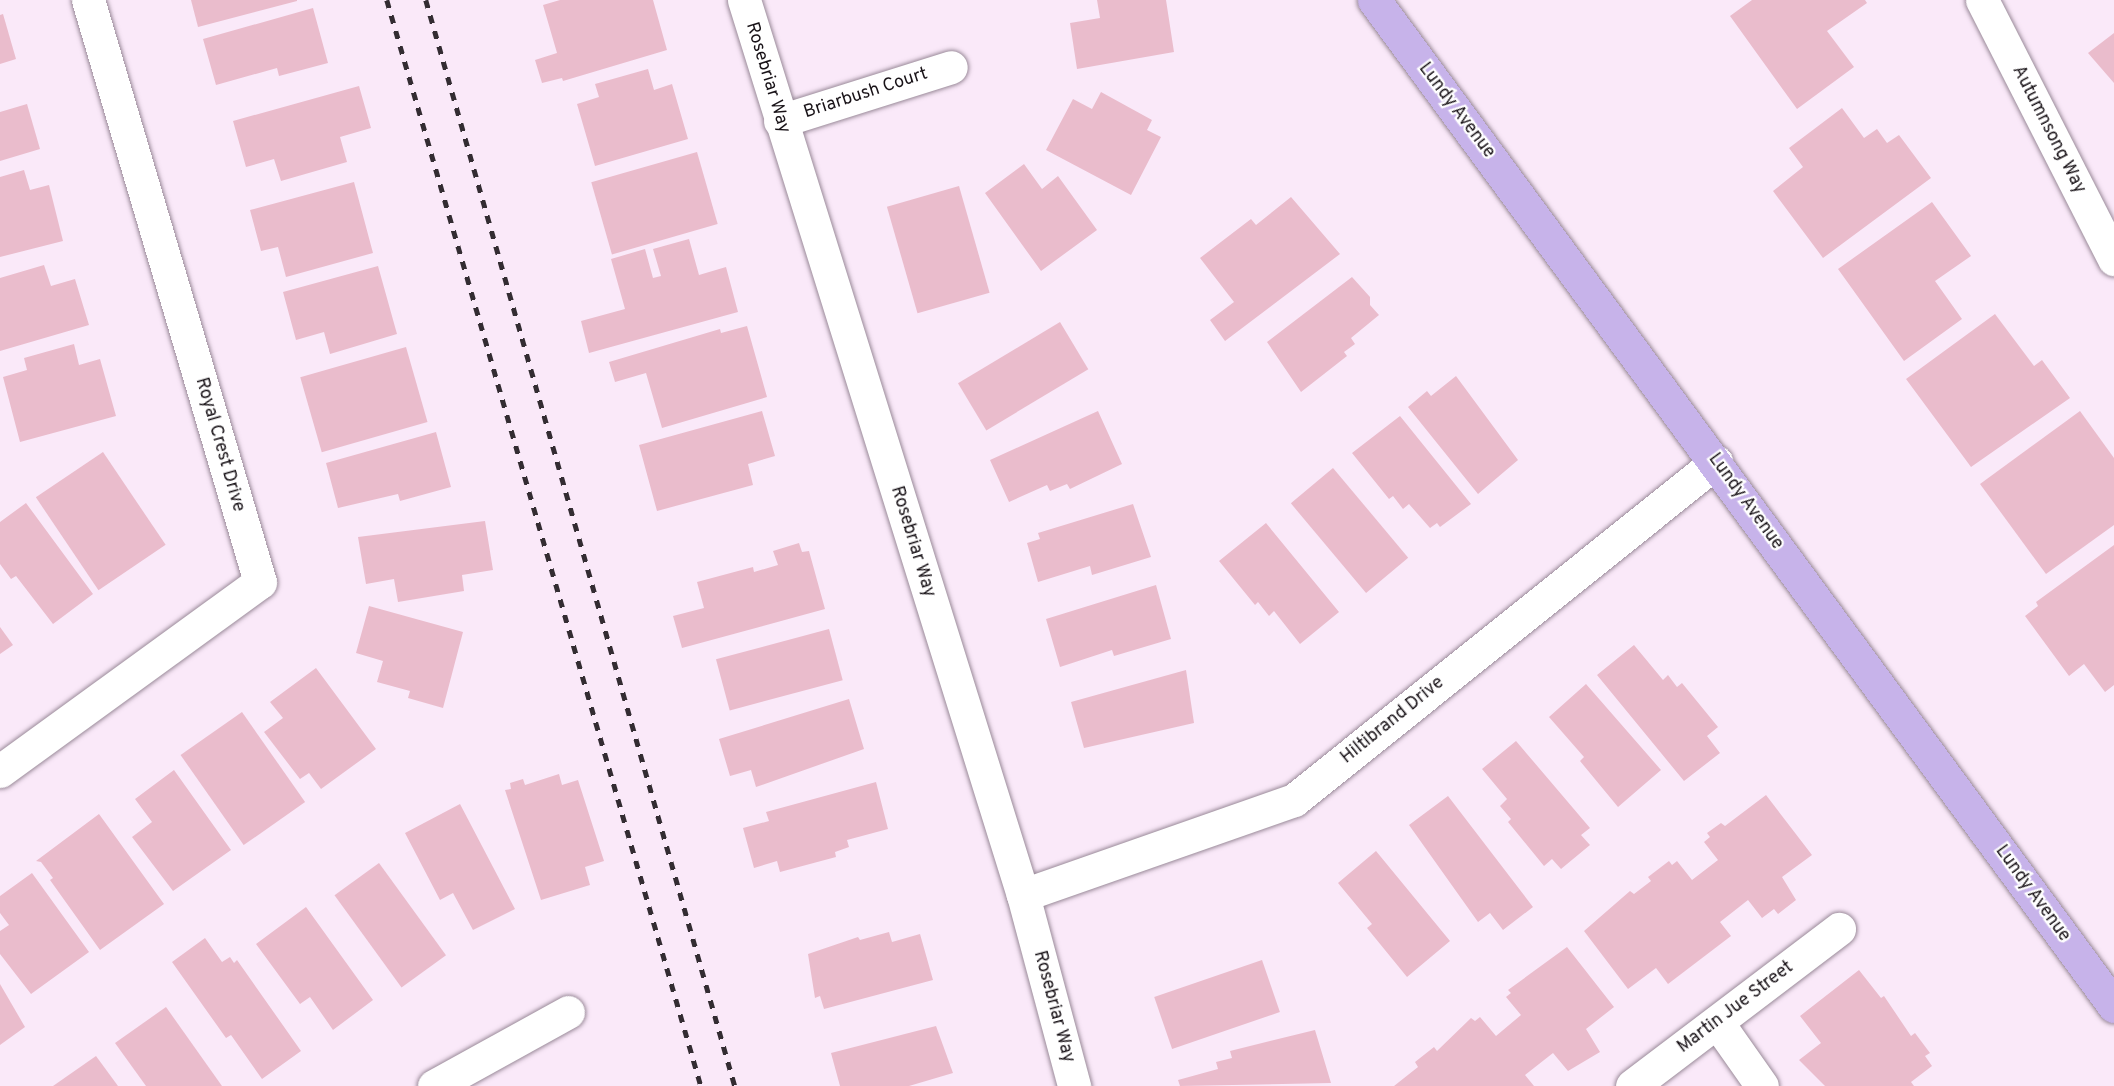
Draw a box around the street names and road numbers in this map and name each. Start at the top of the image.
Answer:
street label: Rosebriar Way [740,20,794,136]
street label: Lundy Avenue [1413,59,1499,163]
street label: Autumnsong Way [2006,62,2090,198]
street label: Briarbush Court [801,64,931,124]
street label: Royal Crest Drive [190,375,248,515]
street label: Lundy Avenue [1703,449,1787,555]
street label: Rosebriar Way [885,484,939,600]
street label: Hiltibrand Drive [1337,673,1449,769]
street label: Lundy Avenue [1990,841,2074,947]
street label: Rosebriar Way [1028,948,1078,1066]
street label: Martin Jue Street [1674,957,1798,1059]

